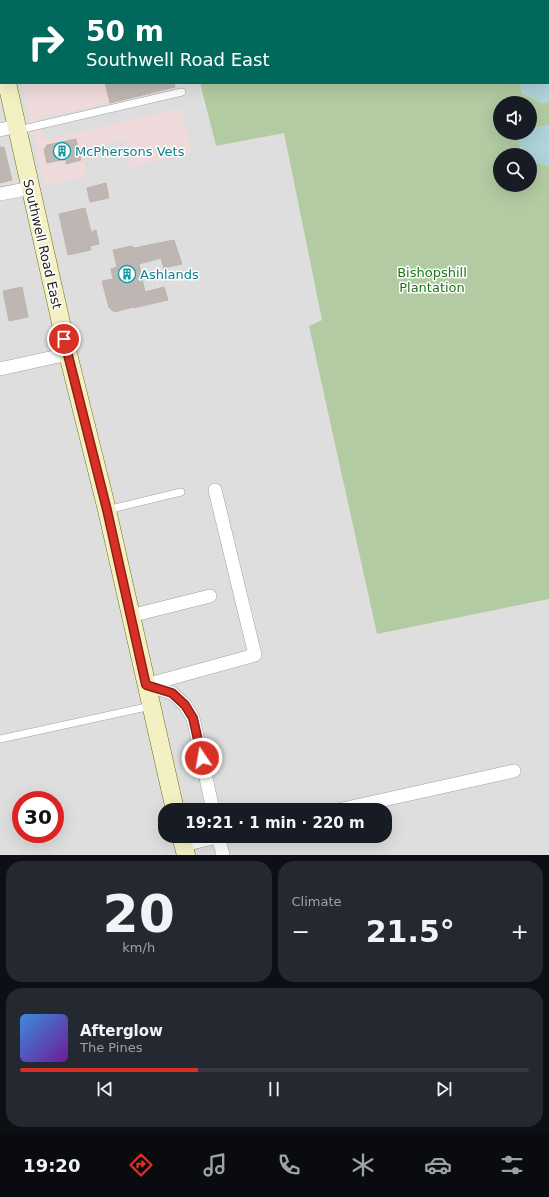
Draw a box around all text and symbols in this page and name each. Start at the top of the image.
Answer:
text: 50 m [86,15,164,48]
icon: right [20,16,72,68]
text: Southwell Road East [86,49,270,70]
map controls [493,96,537,192]
button: sound [493,96,537,140]
building icon: McPhersons Vets [52,141,72,161]
place label: McPhersons Vets [75,144,185,159]
button: search [493,148,537,192]
street label: Southwell Road East [20,178,65,310]
building icon: Ashlands [117,264,137,284]
park label: Bishopshill Plantation [397,265,467,295]
place label: Ashlands [140,267,199,282]
pin [47,322,81,356]
icon: arrive [53,328,75,350]
position arrow [181,737,223,779]
speed limit sign: 30 [12,791,64,843]
text: 19:21 · 1 min · 220 m [185,814,365,832]
text: 20 [103,884,175,944]
text: Climate [292,894,342,909]
text: 21.5° [366,914,455,949]
text: − [292,919,310,944]
text: + [511,919,529,944]
text: km/h [122,940,155,955]
text: Afterglow [80,1022,163,1040]
text: The Pines [80,1040,143,1055]
icon: previous [94,1078,116,1100]
icon: pause [263,1078,285,1100]
icon: next [433,1078,455,1100]
icon: directions [127,1151,155,1179]
icon: music [201,1151,229,1179]
icon: phone [275,1151,303,1179]
icon: climate [349,1151,377,1179]
icon: car [424,1151,452,1179]
icon: filters [498,1151,526,1179]
text: 19:20 [23,1155,80,1176]

